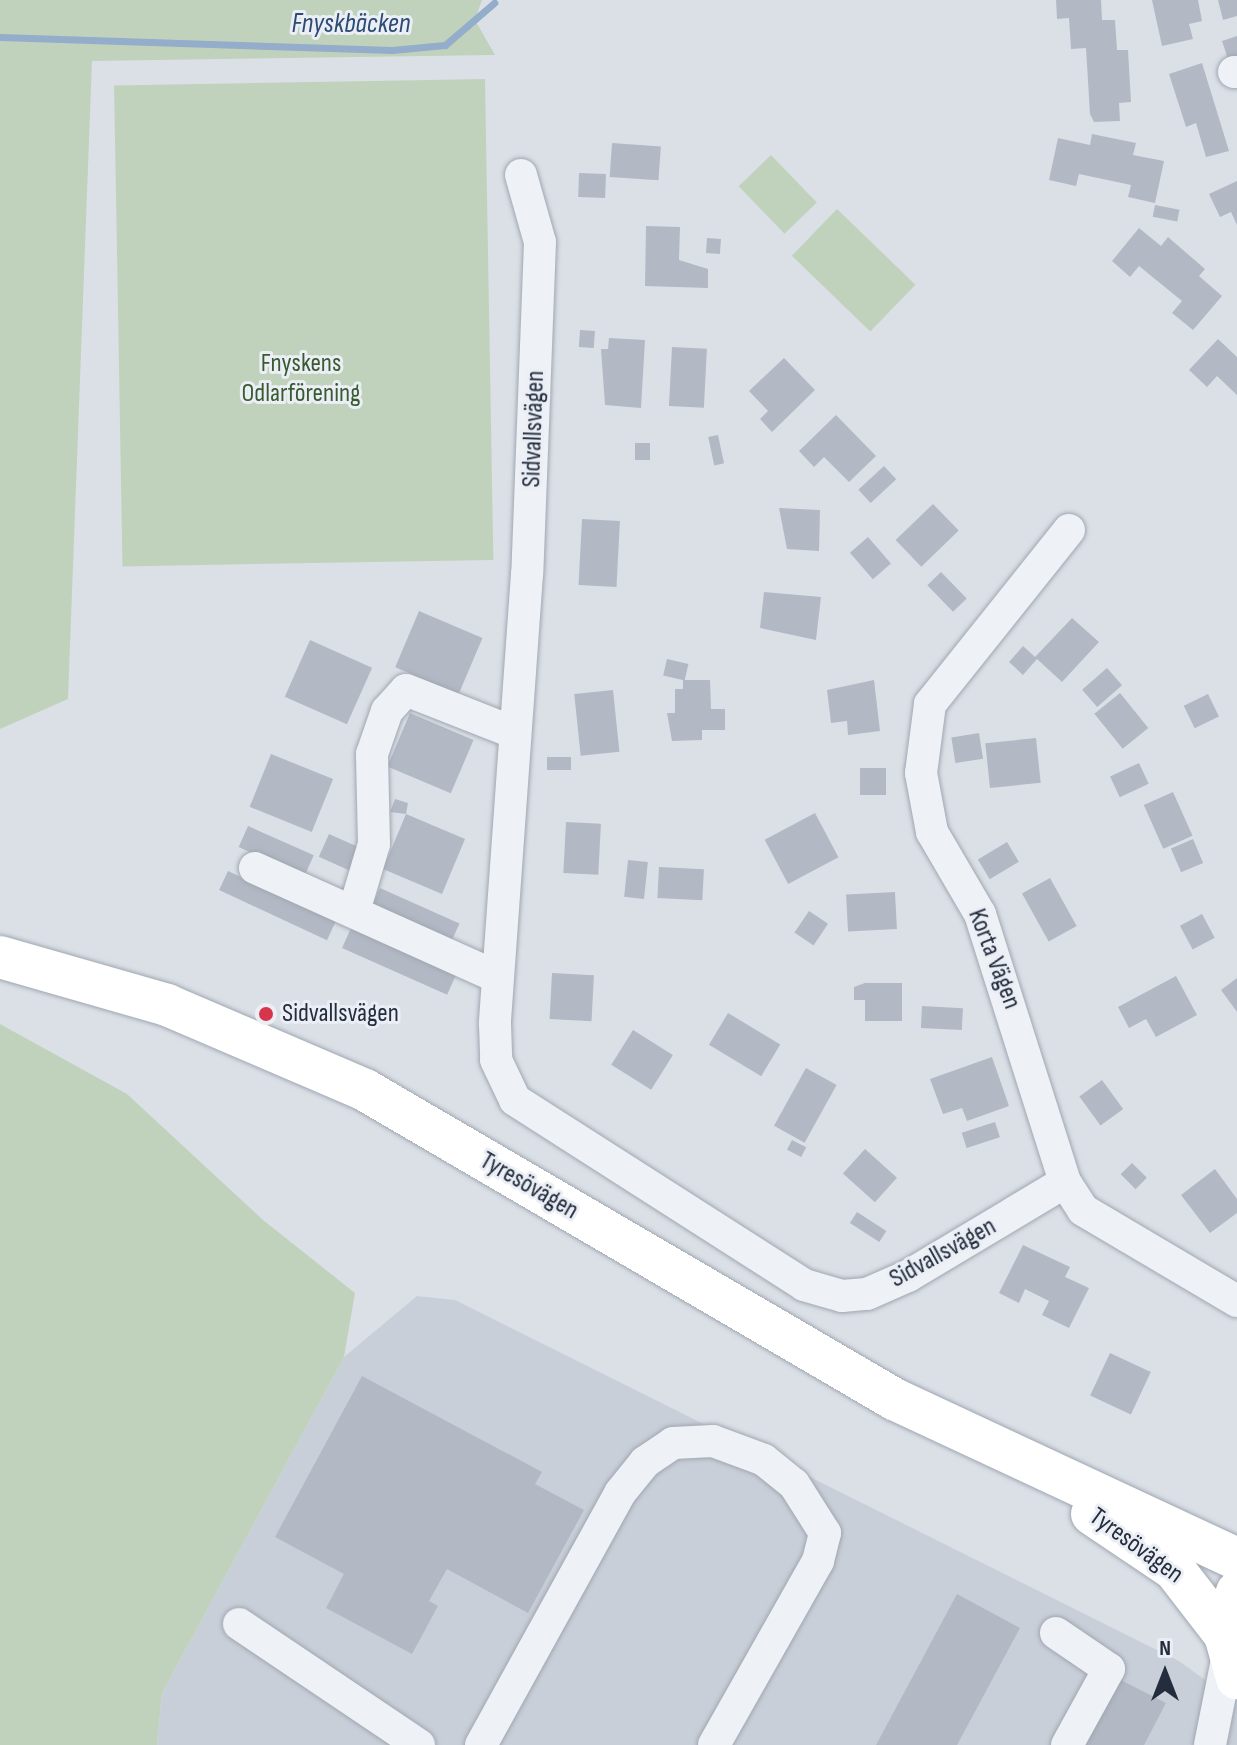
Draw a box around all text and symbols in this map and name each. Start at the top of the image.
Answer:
water label: Fnyskbäcken [292,7,410,41]
park label: Fnyskens Odlarförening [241,348,361,410]
street label: Sidvallsvägen [516,370,552,488]
street label: Korta Vägen [961,905,1027,1013]
place label: Sidvallsvägen [282,998,399,1030]
marker: Sidvallsvägen [257,1005,275,1023]
street label: Tyresövägen [474,1145,584,1227]
street label: Sidvallsvägen [884,1211,1002,1295]
street label: Tyresövägen [1083,1502,1189,1590]
north arrow [1125,1633,1205,1713]
text: N [1159,1635,1171,1662]

